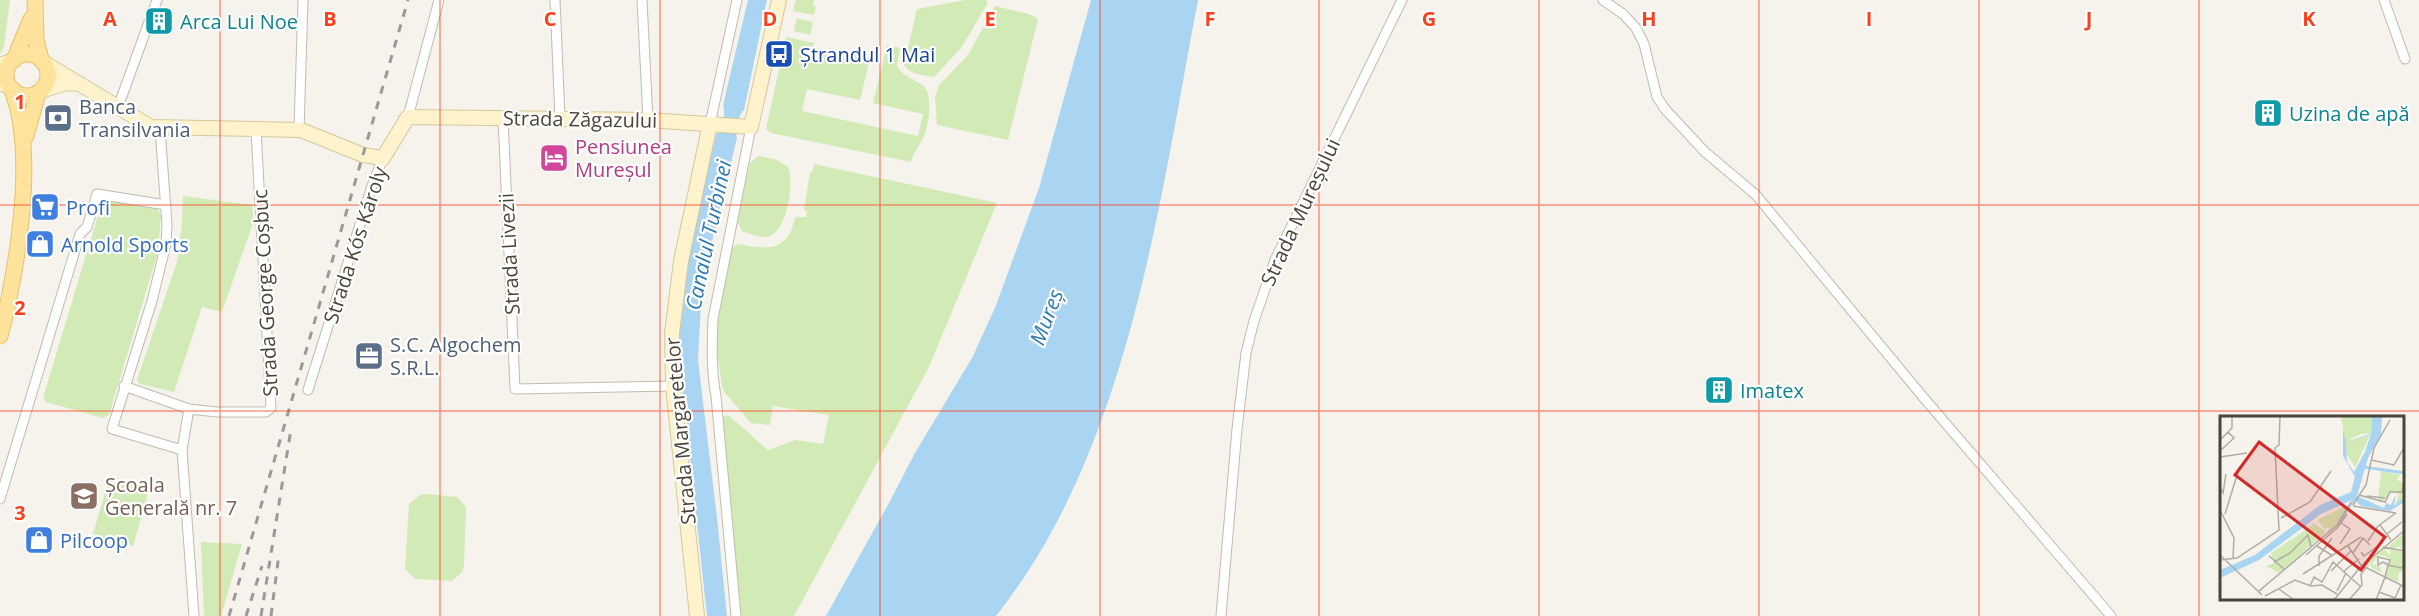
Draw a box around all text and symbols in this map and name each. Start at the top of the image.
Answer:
text: A [103,5,117,32]
building icon: Arca Lui Noe [143,5,175,37]
text: B [323,5,337,32]
text: C [544,5,557,32]
text: D [763,5,777,32]
text: E [984,5,996,32]
text: F [1205,5,1215,32]
text: G [1422,5,1436,32]
text: H [1641,5,1657,32]
text: I [1866,5,1872,32]
text: J [2084,5,2092,32]
text: K [2302,5,2316,32]
place label: Arca Lui Noe [180,8,298,35]
bus stop icon: Ștrandul 1 Mai [763,38,795,70]
place label: Ștrandul 1 Mai [800,41,935,68]
text: 1 [14,88,26,115]
place label: Banca Transilvania [79,93,191,143]
building icon: Uzina de apă [2252,97,2284,129]
place label: Uzina de apă [2289,100,2410,127]
bank icon: Banca Transilvania [42,102,74,134]
street label: Strada Zăgazului [503,104,657,134]
place label: Pensiunea Mureșul [575,133,672,183]
street label: Strada Mureșului [1254,134,1346,290]
hotel icon: Pensiunea Mureșul [538,142,570,174]
water label: Canalul Turbinei [678,157,738,313]
street label: Strada Kós Károly [317,162,393,327]
street label: Strada George Coșbuc [246,189,284,397]
supermarket icon: Profi [29,191,61,223]
street label: Strada Livezii [492,192,526,316]
place label: Profi [66,194,110,221]
shop icon: Arnold Sports [24,228,56,260]
place label: Arnold Sports [61,231,189,258]
water label: Mureș [1023,285,1069,349]
text: 2 [14,294,26,321]
place label: S.C. Algochem S.R.L. [390,331,521,381]
street label: Strada Margaretelor [658,336,702,526]
office icon: S.C. Algochem S.R.L. [353,340,385,372]
building icon: Imatex [1703,374,1735,406]
place label: Imatex [1740,377,1805,404]
inset map [2220,416,2404,601]
place label: Școala Generală nr. 7 [105,471,237,521]
school or university icon: Școala Generală nr. 7 [68,480,100,512]
text: 3 [14,499,26,526]
shop icon: Pilcoop [23,524,55,556]
place label: Pilcoop [60,527,128,554]

